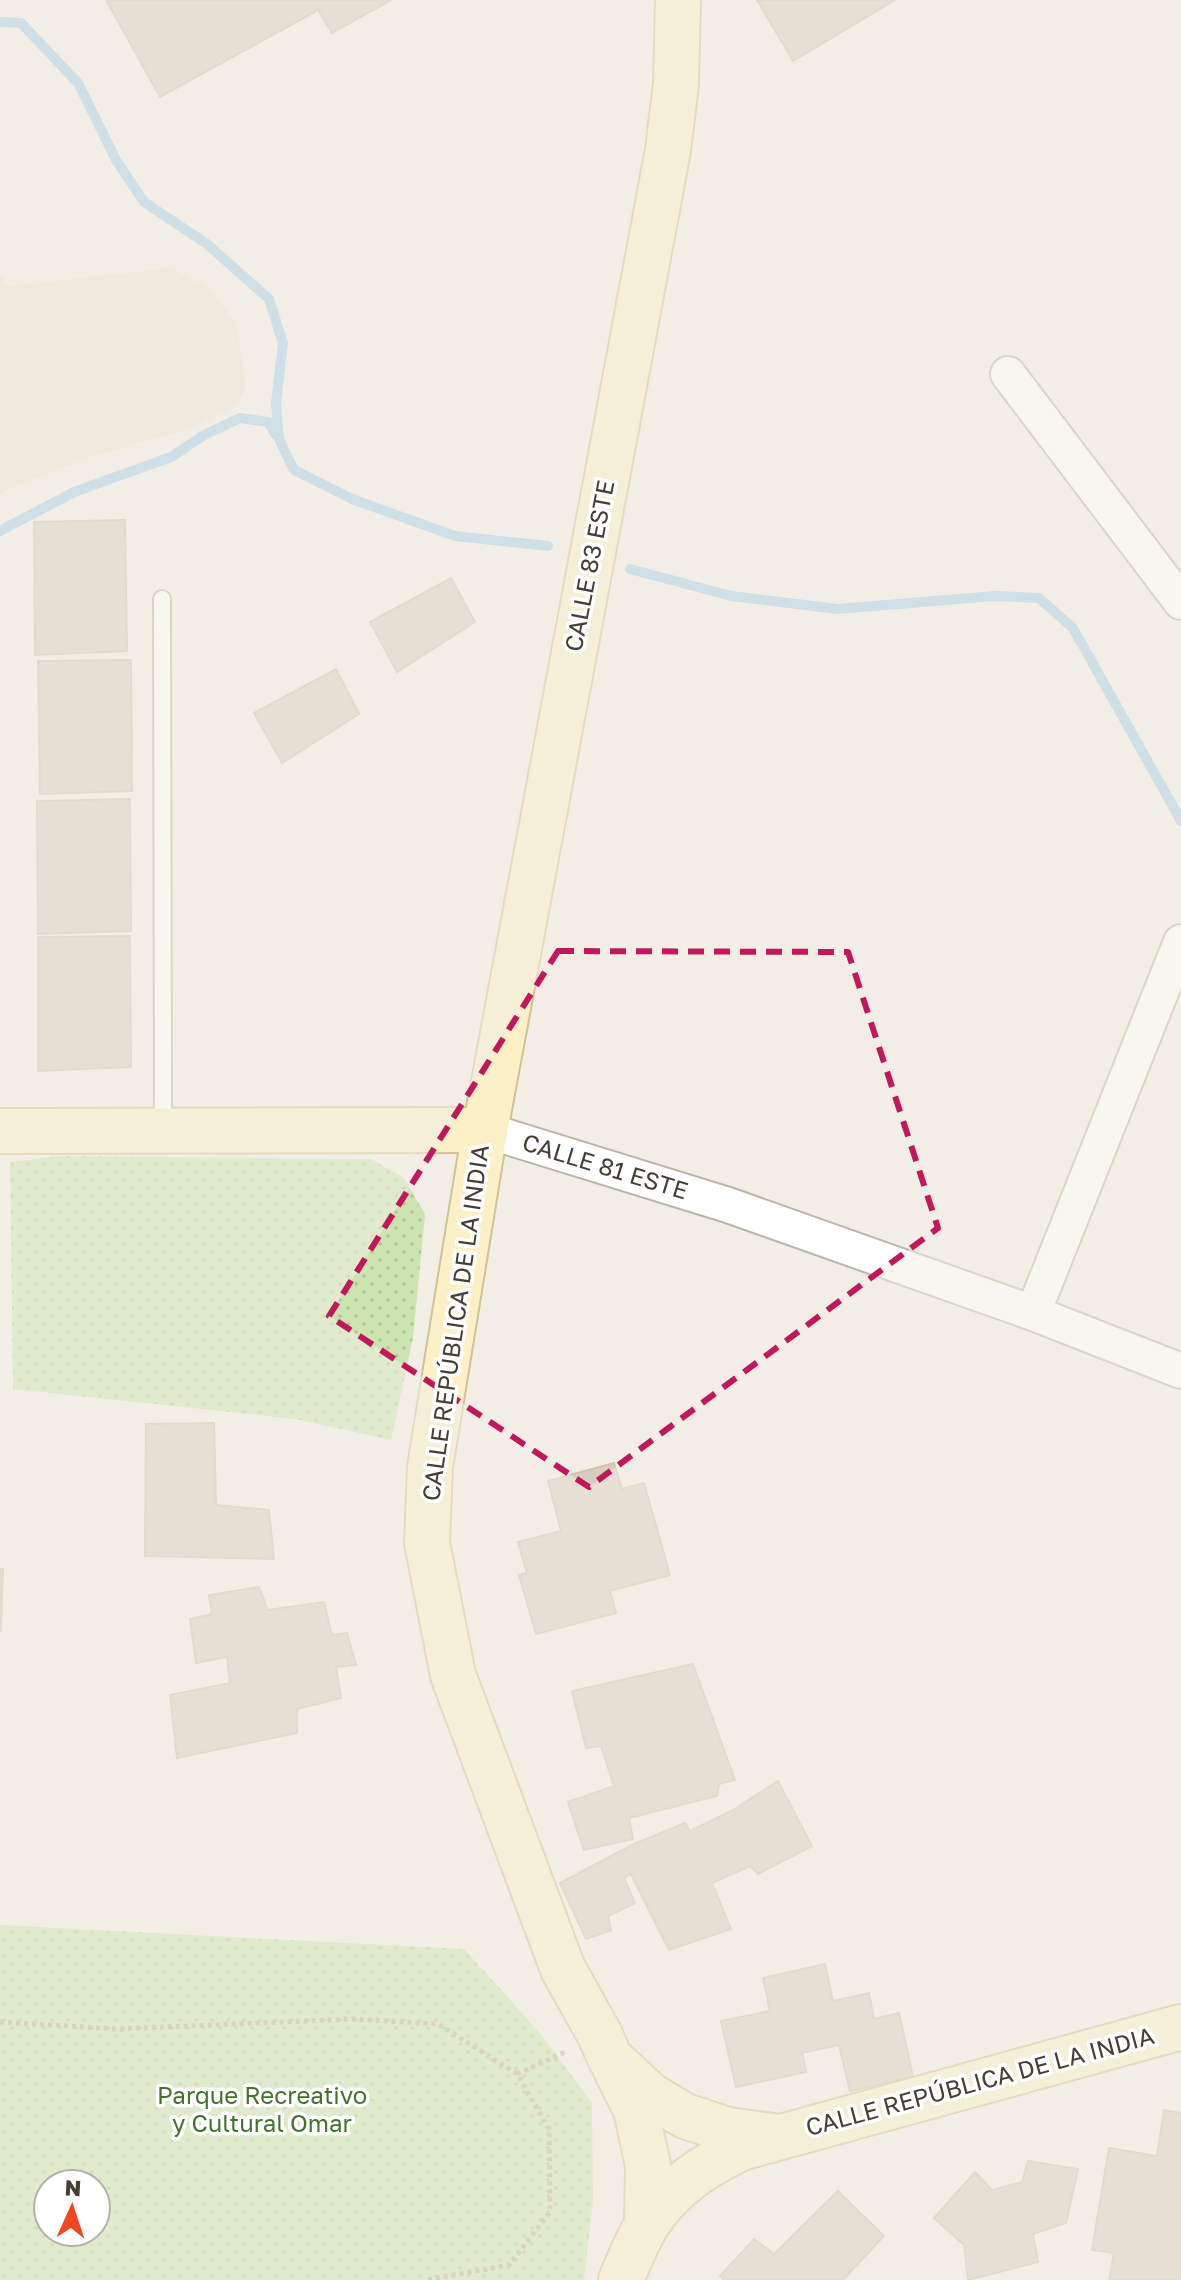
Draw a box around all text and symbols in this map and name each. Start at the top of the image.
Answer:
street label: CALLE 83 ESTE [558,478,619,654]
street label: CALLE 81 ESTE [519,1127,692,1205]
street label: CALLE REPÚBLICA DE LA INDIA [415,1143,494,1503]
street label: CALLE REPÚBLICA DE LA INDIA [802,2020,1157,2141]
park label: Parque Recreativo y Cultural Omar [157,2080,367,2137]
north arrow [32,2168,112,2248]
text: N [64,2174,82,2201]

